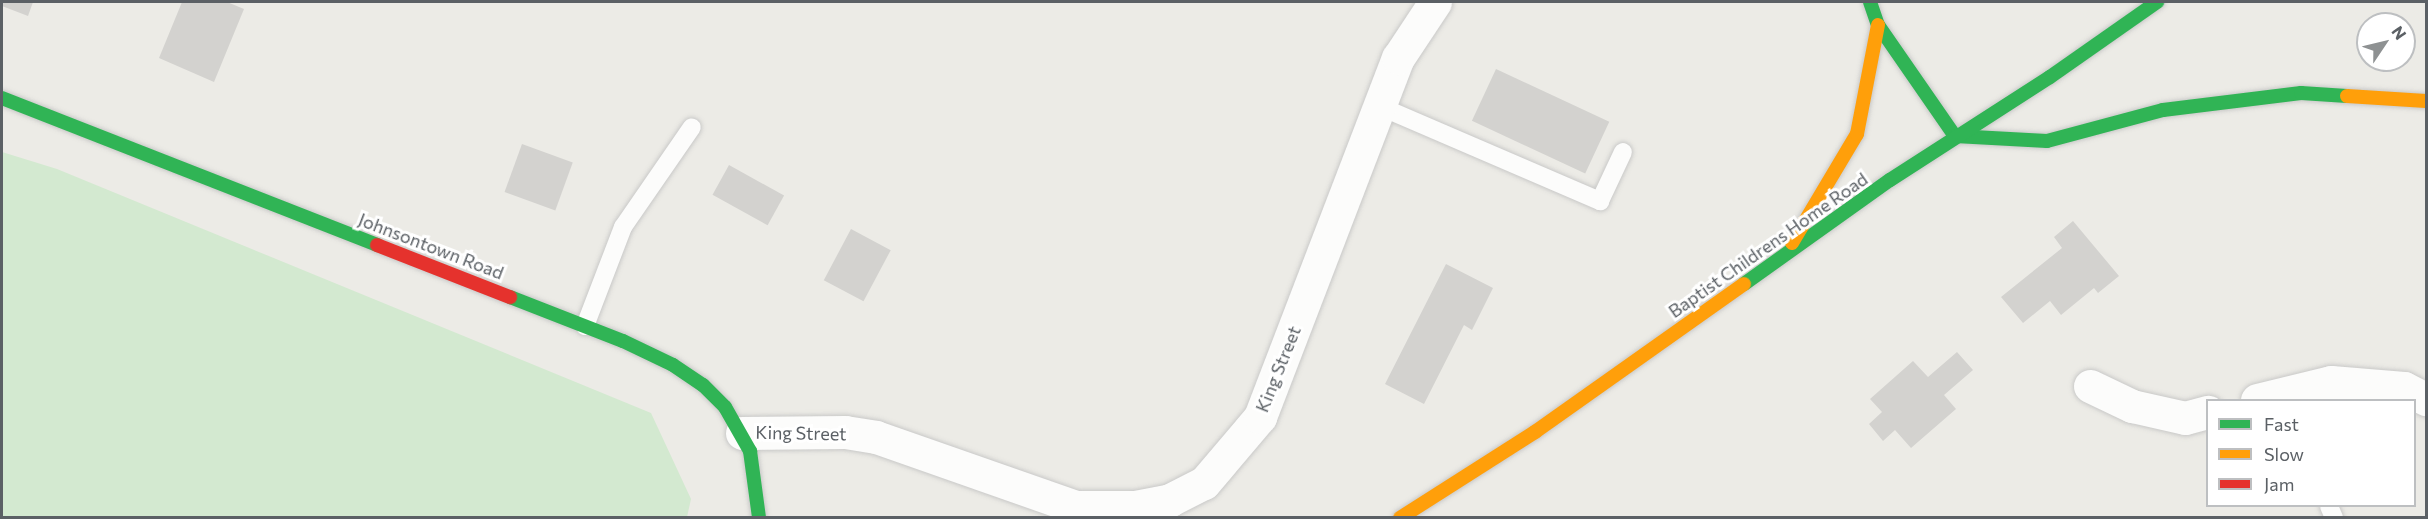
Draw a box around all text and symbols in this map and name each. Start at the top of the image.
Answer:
north arrow [2356,12,2416,72]
text: N [2388,22,2411,43]
street label: Baptist Childrens Home Road [1664,168,1872,322]
street label: Johnsontown Road [355,208,507,284]
street label: King Street [1251,323,1305,415]
legend [2206,399,2416,507]
text: Fast [2264,413,2299,435]
street label: King Street [755,421,847,445]
text: Slow [2264,443,2304,465]
text: Jam [2264,473,2294,495]

